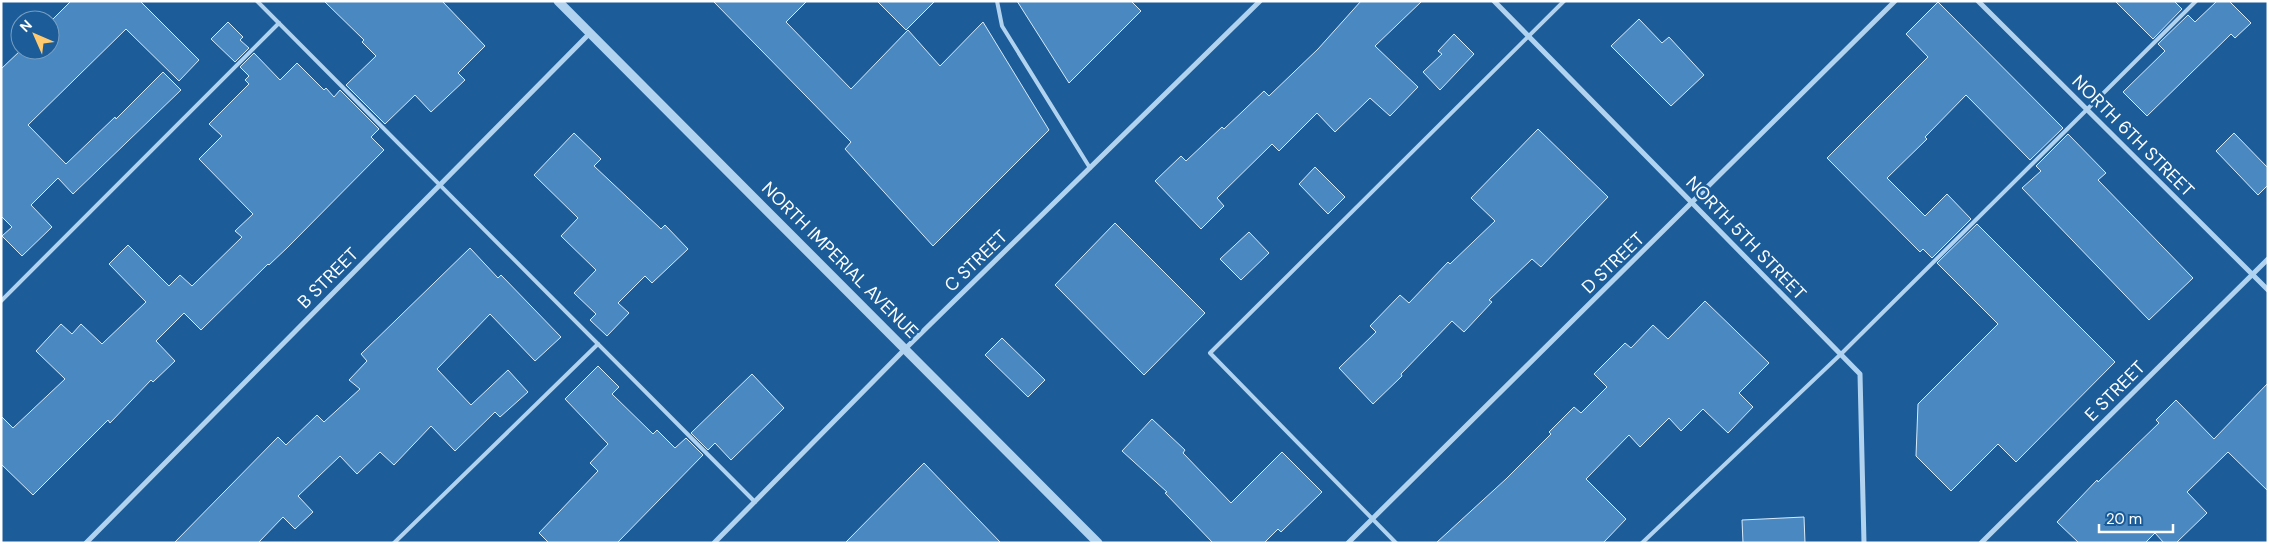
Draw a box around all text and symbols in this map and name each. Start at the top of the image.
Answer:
north arrow [10,10,60,60]
text: N [16,16,36,36]
street label: NORTH 6TH STREET [2067,70,2199,202]
street label: NORTH 5TH STREET [1681,171,1811,305]
street label: NORTH IMPERIAL AVENUE [757,177,923,343]
street label: C STREET [939,225,1013,297]
street label: D STREET [1576,227,1650,299]
street label: B STREET [292,242,364,314]
street label: E STREET [2080,356,2150,426]
scale bar [2099,502,2173,534]
text: 20 m [2106,509,2142,529]

